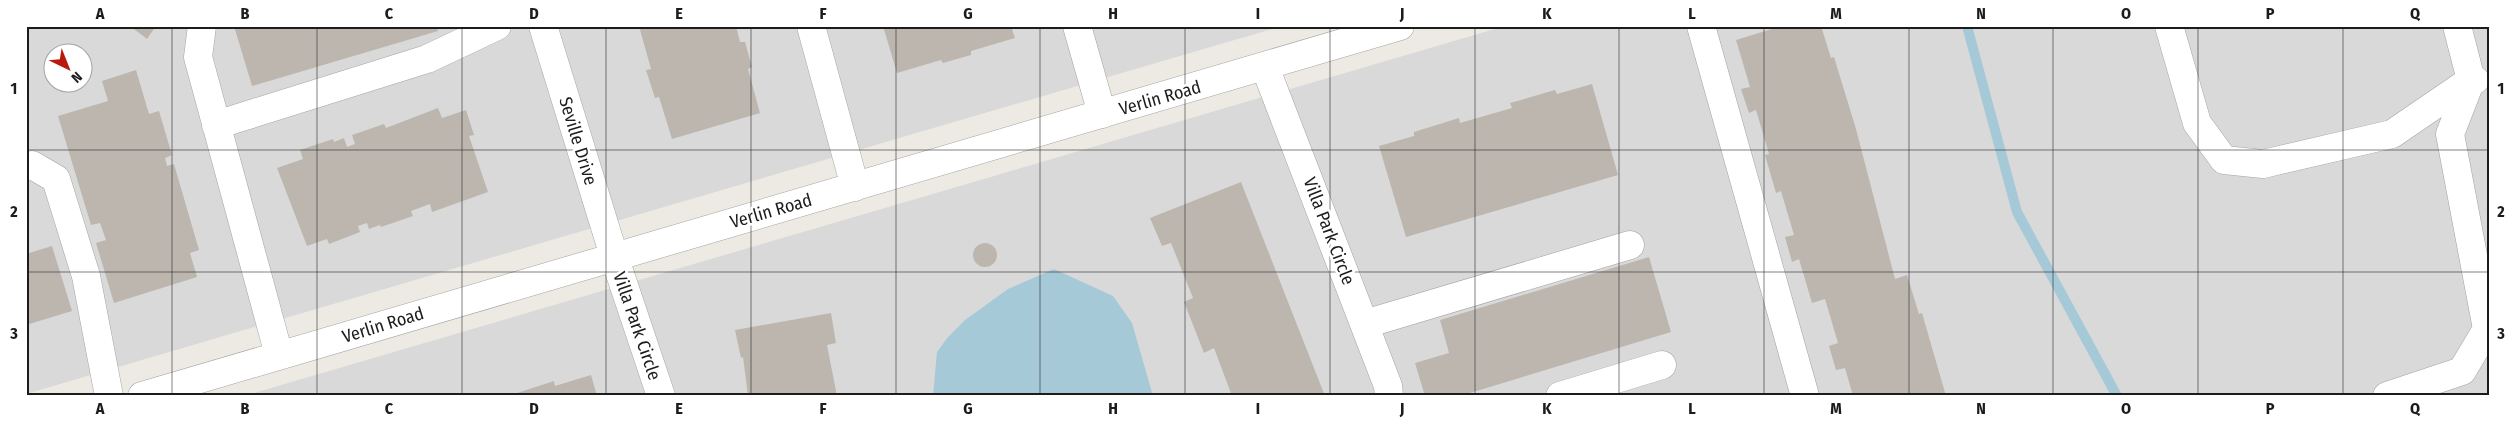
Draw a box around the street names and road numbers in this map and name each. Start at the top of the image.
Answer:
street label: Verlin Road [1116,76,1204,120]
street label: Seville Drive [554,94,602,188]
street label: Villa Park Circle [1298,174,1360,288]
street label: Verlin Road [727,189,815,233]
street label: Villa Park Circle [608,269,666,383]
street label: Verlin Road [340,302,426,348]

